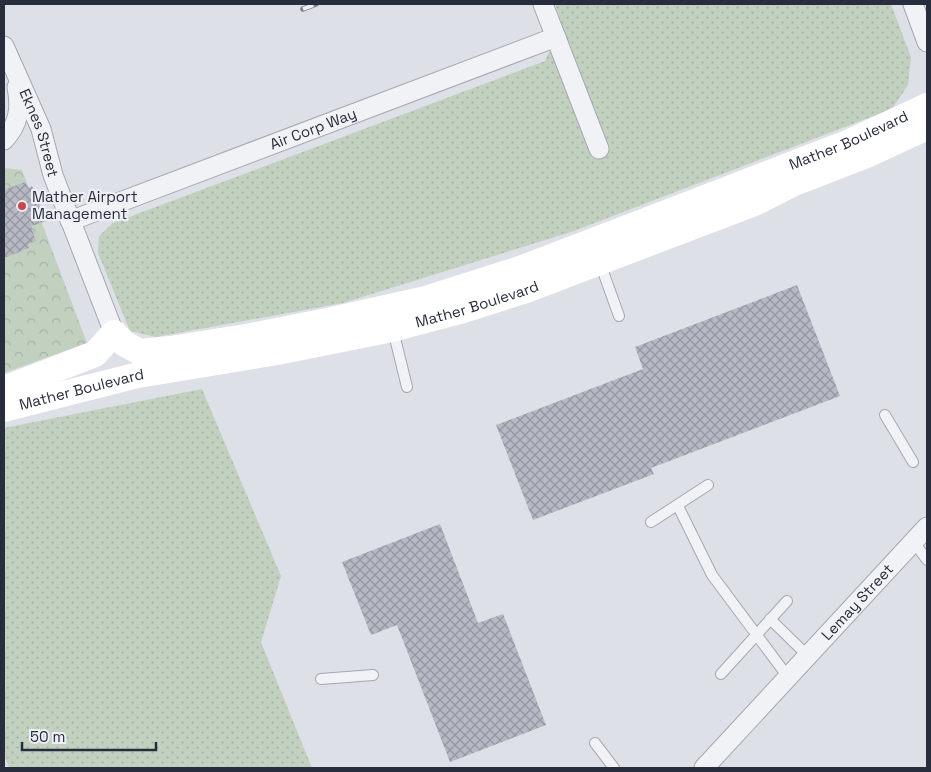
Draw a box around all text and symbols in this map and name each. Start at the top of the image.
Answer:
street label: Eknes Street [15,86,63,179]
street label: Air Corp Way [267,103,359,154]
street label: Mather Boulevard [786,106,911,174]
place label: Mather Airport Management [32,187,138,223]
marker: Mather Airport Management [16,200,28,212]
street label: Mather Boulevard [413,276,541,331]
street label: Mather Boulevard [17,364,145,414]
street label: Lemay Street [817,560,897,644]
scale bar [22,720,156,752]
text: 50 m [30,727,65,746]

